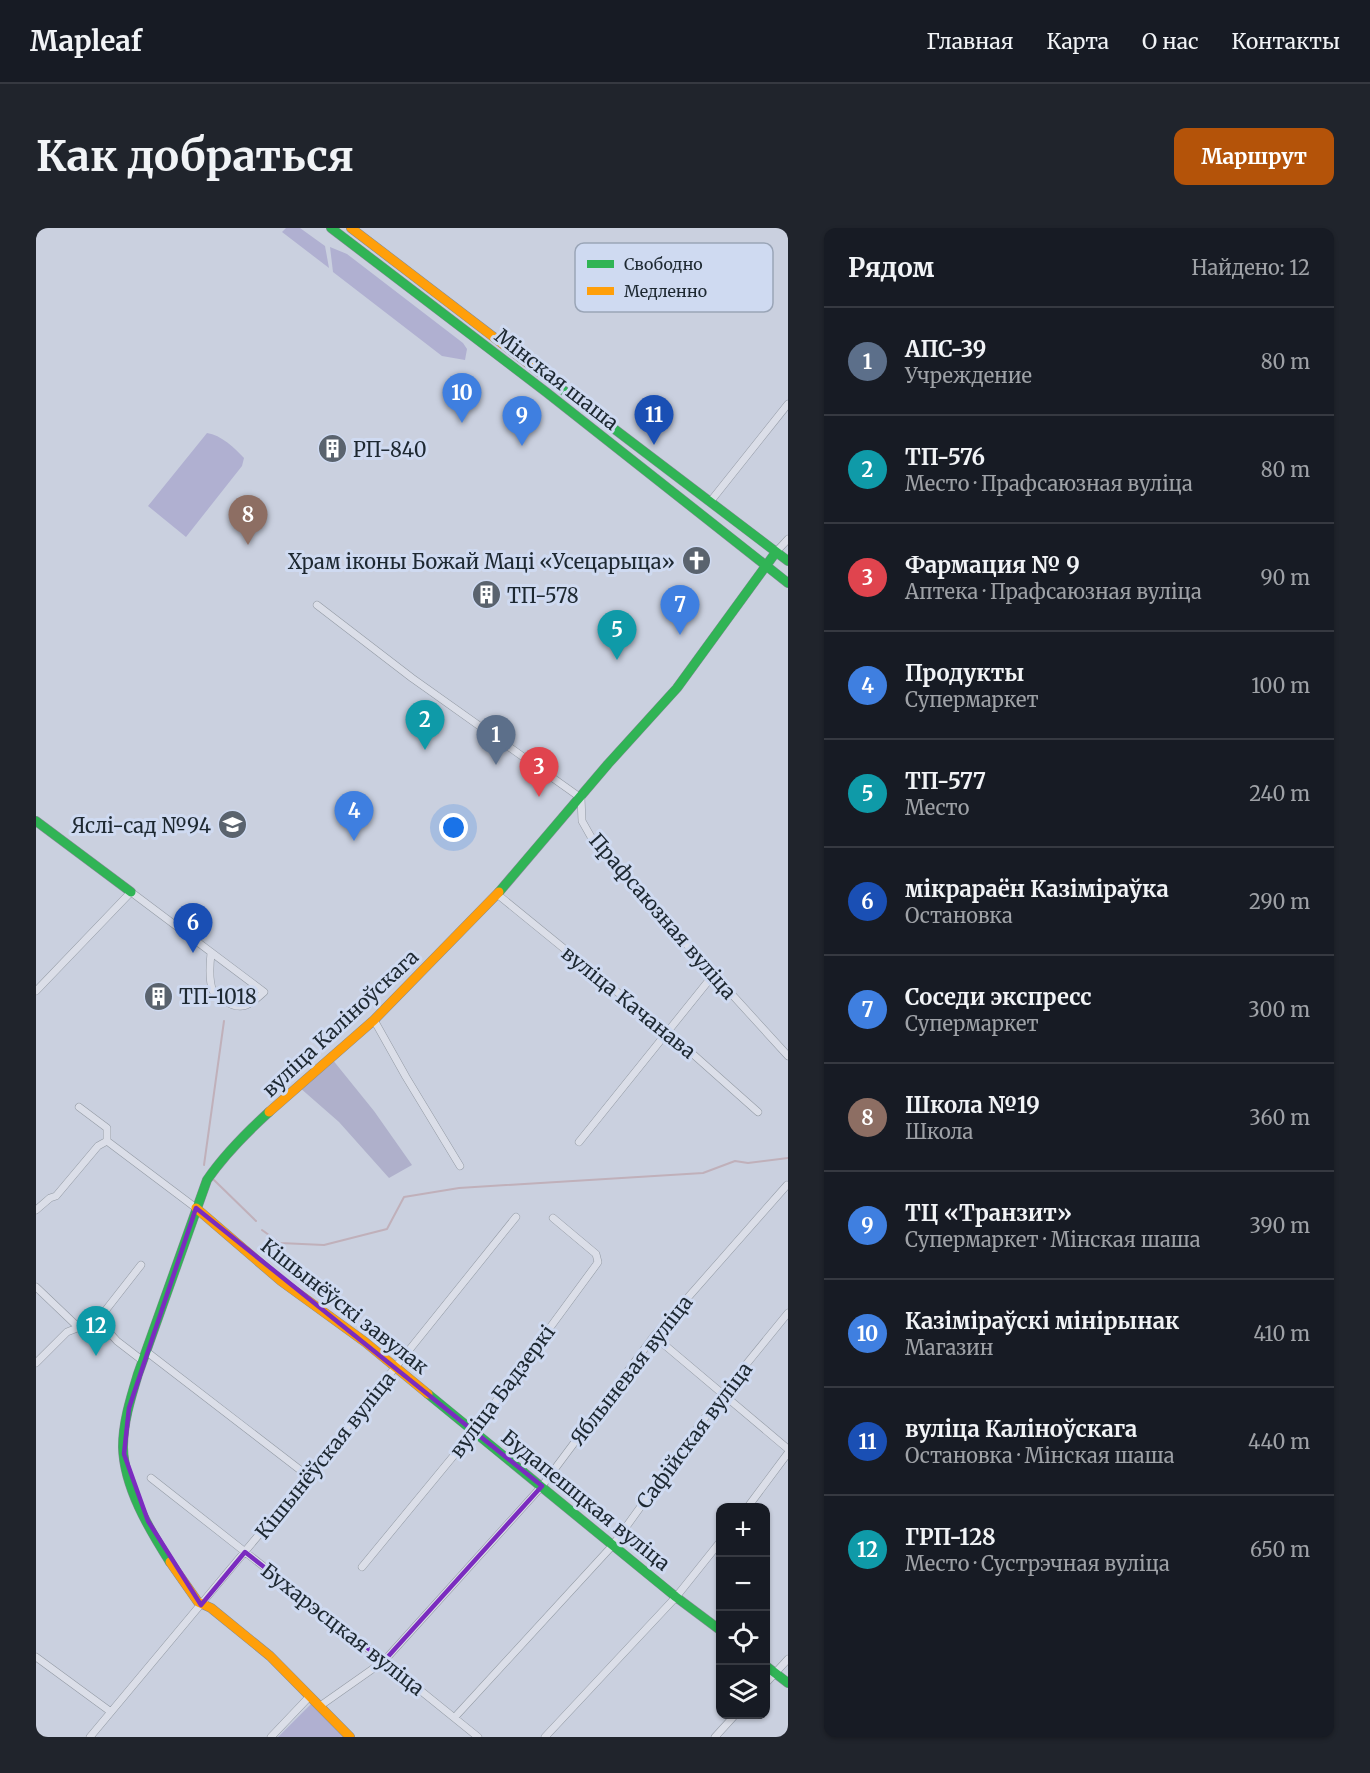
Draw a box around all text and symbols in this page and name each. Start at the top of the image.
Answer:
text: Mapleaf [30,23,142,59]
text: Главная [927,28,1014,55]
text: Карта [1047,28,1109,55]
text: О нас [1142,28,1199,55]
text: Контакты [1232,28,1340,55]
button: Маршрут [1174,128,1334,185]
text: Как добраться [36,130,354,182]
legend [575,243,773,312]
text: Рядом [848,251,934,284]
text: Свободно [624,254,703,274]
text: Найдено: 12 [1192,255,1310,280]
text: Медленно [624,281,707,301]
street label: Мінская шаша [490,323,624,435]
text: АПС-39 [905,335,986,363]
text: 1 [863,349,872,374]
text: 80 m [1261,349,1310,374]
text: Учреждение [905,363,1032,388]
pin: 10 [442,374,482,423]
pin: 9 [502,396,542,446]
pin: 11 [634,396,674,445]
building icon: РП-840 [316,433,348,465]
place label: РП-840 [353,437,427,462]
text: ТП-576 [905,443,985,471]
text: 2 [862,457,873,482]
text: 80 m [1261,457,1310,482]
text: Место · Прафсаюзная вуліца [905,471,1193,496]
pin: 8 [228,496,268,545]
church icon: Храм іконы Божай Маці «Усецарыца» [680,545,712,577]
place label: Храм іконы Божай Маці «Усецарыца» [288,549,675,574]
text: Фармация № 9 [905,551,1080,579]
text: 3 [862,565,873,590]
text: 90 m [1260,565,1310,590]
building icon: ТП-578 [470,579,502,611]
text: Аптека · Прафсаюзная вуліца [905,579,1202,604]
place label: ТП-578 [507,583,579,608]
pin: 7 [660,586,700,635]
pin: 5 [598,610,636,660]
text: Продукты [905,659,1024,687]
text: 4 [861,673,874,698]
text: 100 m [1251,673,1310,698]
text: Супермаркет [905,687,1039,712]
pin: 2 [406,700,444,750]
pin: 1 [476,716,516,765]
pin: 3 [520,748,558,797]
text: ТП-577 [905,767,986,795]
text: 5 [862,781,873,806]
text: 240 m [1249,781,1310,806]
pin: 4 [334,792,374,841]
text: Место [905,795,969,820]
school or university icon: Яслі-сад №94 [216,809,248,841]
place label: Яслі-сад №94 [71,813,211,838]
your location [439,813,468,842]
street label: Прафсаюзная вуліца [584,828,742,1004]
text: мікрараён Казіміраўка [905,875,1169,903]
text: 6 [861,889,874,914]
text: 290 m [1249,889,1310,914]
text: Остановка [905,903,1013,928]
pin: 6 [174,904,212,953]
street label: вуліца Качанава [557,940,701,1064]
street label: вуліца Каліноўскага [257,944,423,1102]
building icon: ТП-1018 [142,980,174,1012]
text: Соседи экспресс [905,983,1092,1011]
place label: ТП-1018 [179,984,257,1009]
text: 7 [862,997,874,1022]
text: 300 m [1248,997,1310,1022]
text: Супермаркет [905,1011,1039,1036]
text: Школа №19 [905,1091,1040,1119]
text: 8 [861,1105,874,1130]
text: 360 m [1249,1105,1310,1130]
text: Школа [905,1119,973,1144]
text: ТЦ «Транзит» [905,1199,1072,1227]
text: 9 [861,1213,874,1238]
text: 390 m [1250,1213,1310,1238]
text: Супермаркет · Мінская шаша [905,1227,1201,1252]
street label: Кішынёўскі завулак [256,1233,434,1379]
street label: Яблыневая вуліца [565,1290,698,1450]
pin: 12 [76,1306,116,1356]
text: Казіміраўскі мінірынак [905,1307,1179,1335]
street label: вуліца Бадзеркі [444,1320,560,1462]
text: 10 [857,1321,878,1346]
text: 410 m [1253,1321,1310,1346]
text: Магазин [905,1335,994,1360]
street label: Сафійская вуліца [631,1357,757,1513]
street label: Кішынёўская вуліца [250,1366,400,1544]
text: вуліца Каліноўскага [905,1415,1137,1443]
street label: Будапешцкая вуліца [497,1424,676,1576]
text: 11 [859,1429,877,1454]
text: 440 m [1248,1429,1310,1454]
text: Остановка · Мінская шаша [905,1443,1174,1468]
map controls [716,1503,770,1719]
button: + [716,1503,770,1557]
text: ГРП-128 [905,1523,996,1551]
text: 12 [857,1537,878,1562]
text: 650 m [1250,1537,1310,1562]
text: Место · Сустрэчная вуліца [905,1551,1170,1576]
button: − [716,1557,770,1611]
street label: Бухарэсцкая вуліца [256,1558,430,1701]
button: locate [716,1611,770,1665]
button: layers [716,1665,770,1719]

